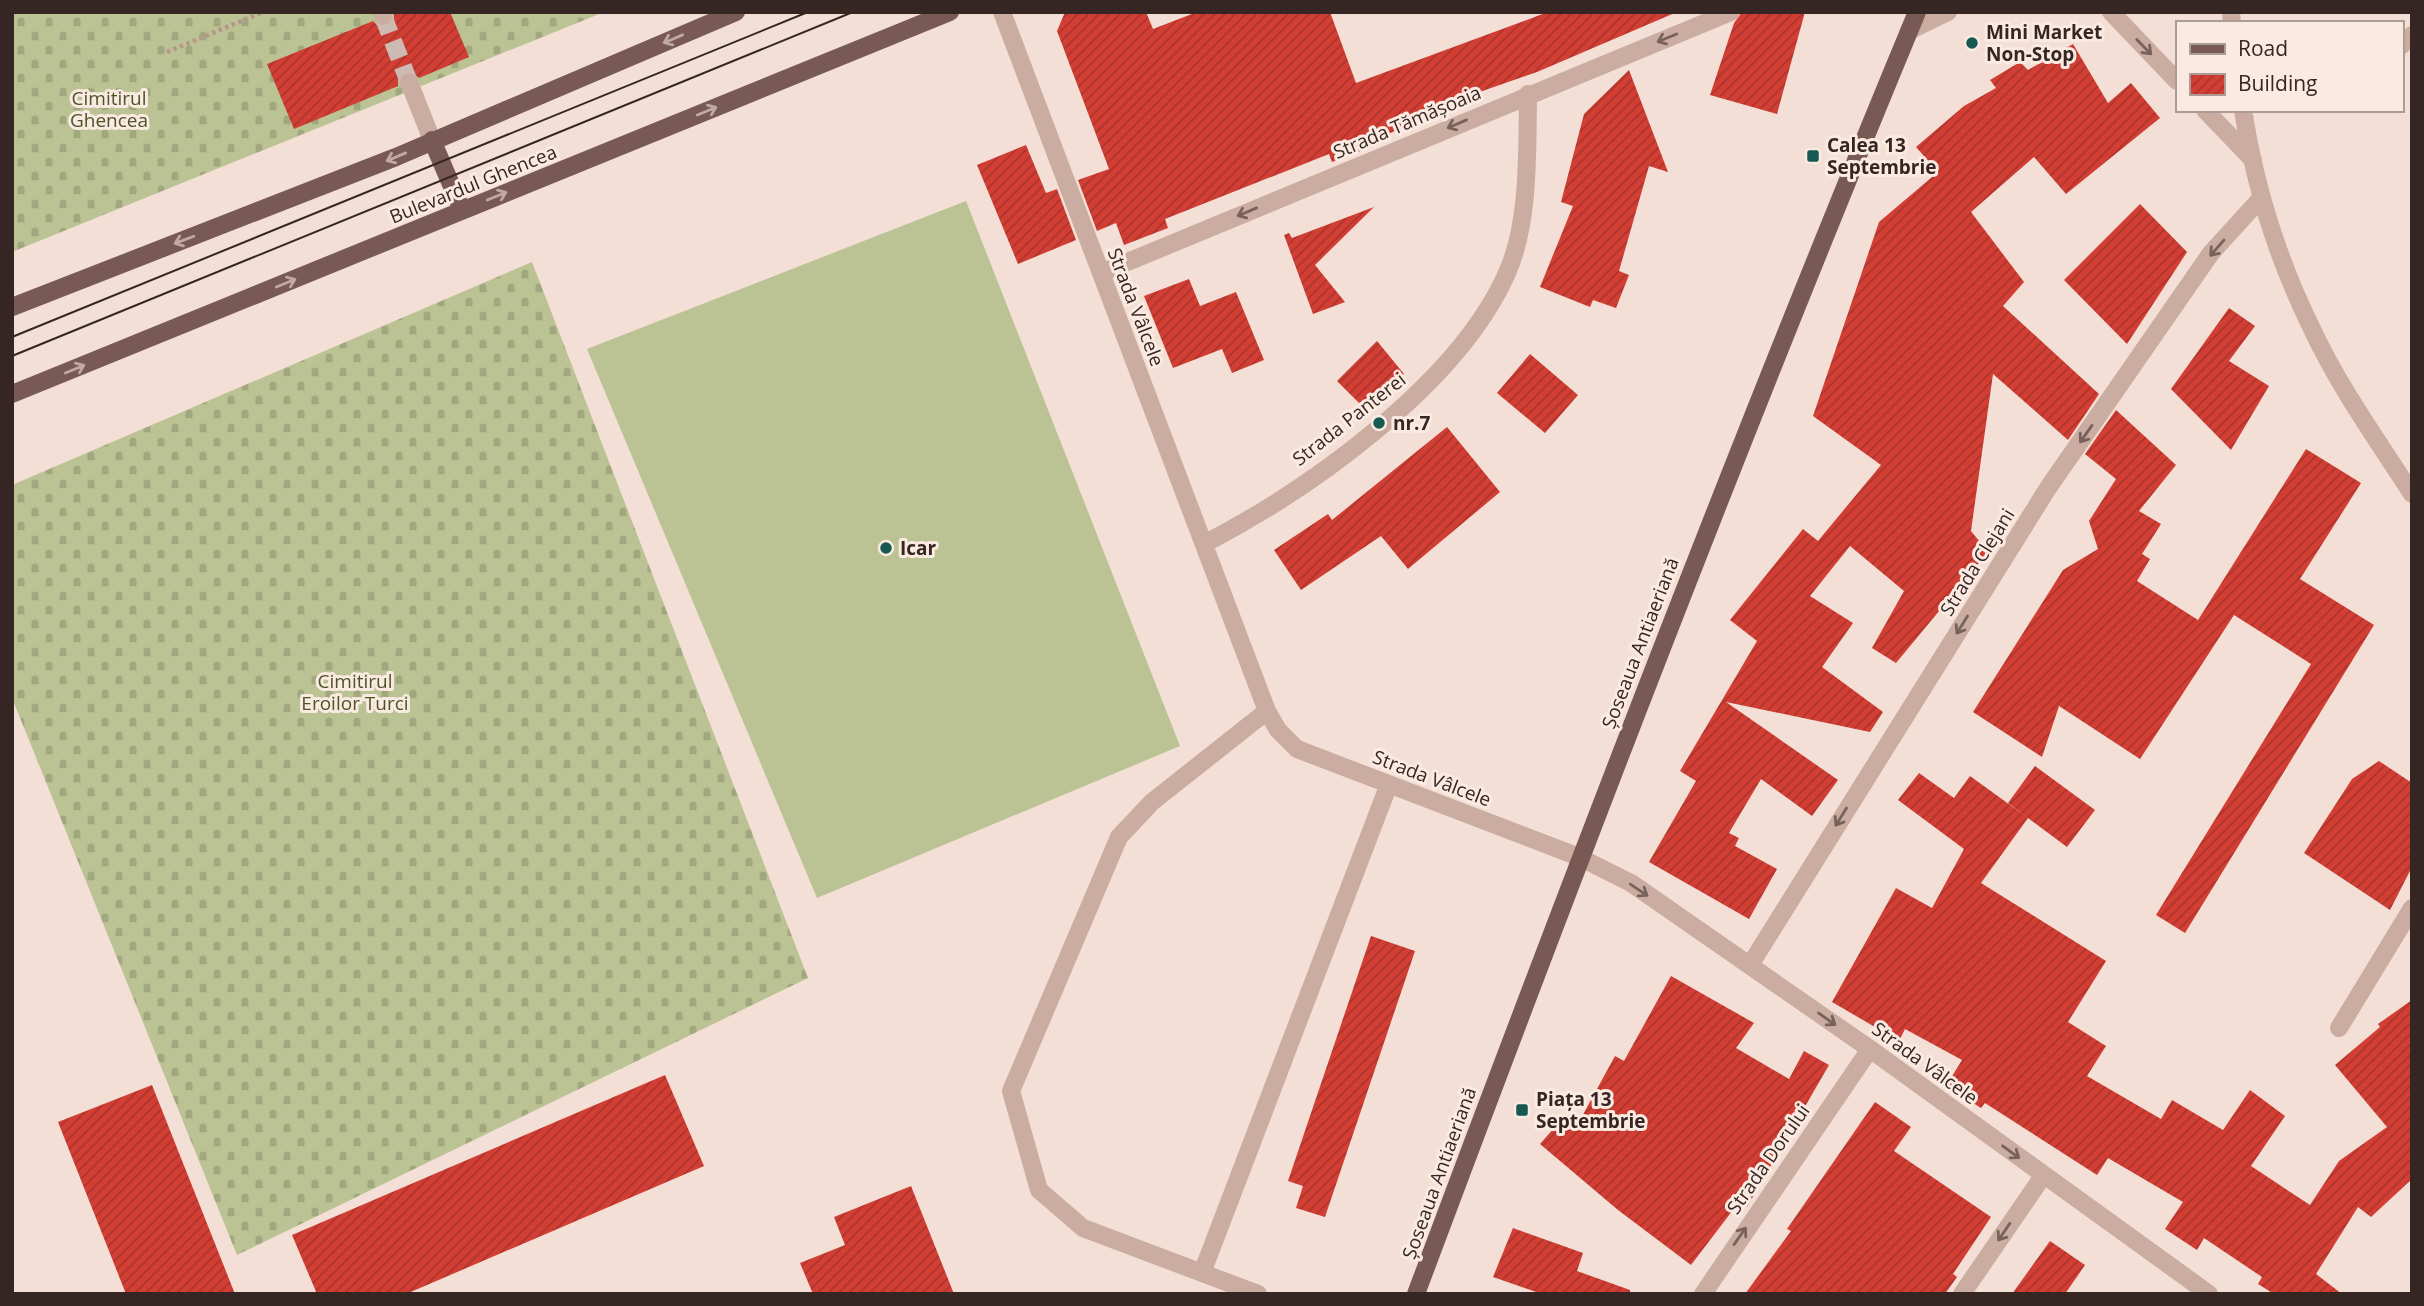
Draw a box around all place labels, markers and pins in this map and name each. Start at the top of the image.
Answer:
place label: Mini Market Non-Stop [1986,19,2102,67]
marker: Mini Market Non-Stop [1964,35,1980,51]
place label: Calea 13 Septembrie [1827,132,1937,180]
marker: Calea 13 Septembrie [1805,148,1821,164]
place label: nr.7 [1393,410,1431,436]
marker: nr.7 [1371,415,1387,431]
place label: Icar [900,535,937,561]
marker: Icar [878,540,894,556]
place label: Piața 13 Septembrie [1536,1086,1646,1134]
marker: Piața 13 Septembrie [1514,1102,1530,1118]

